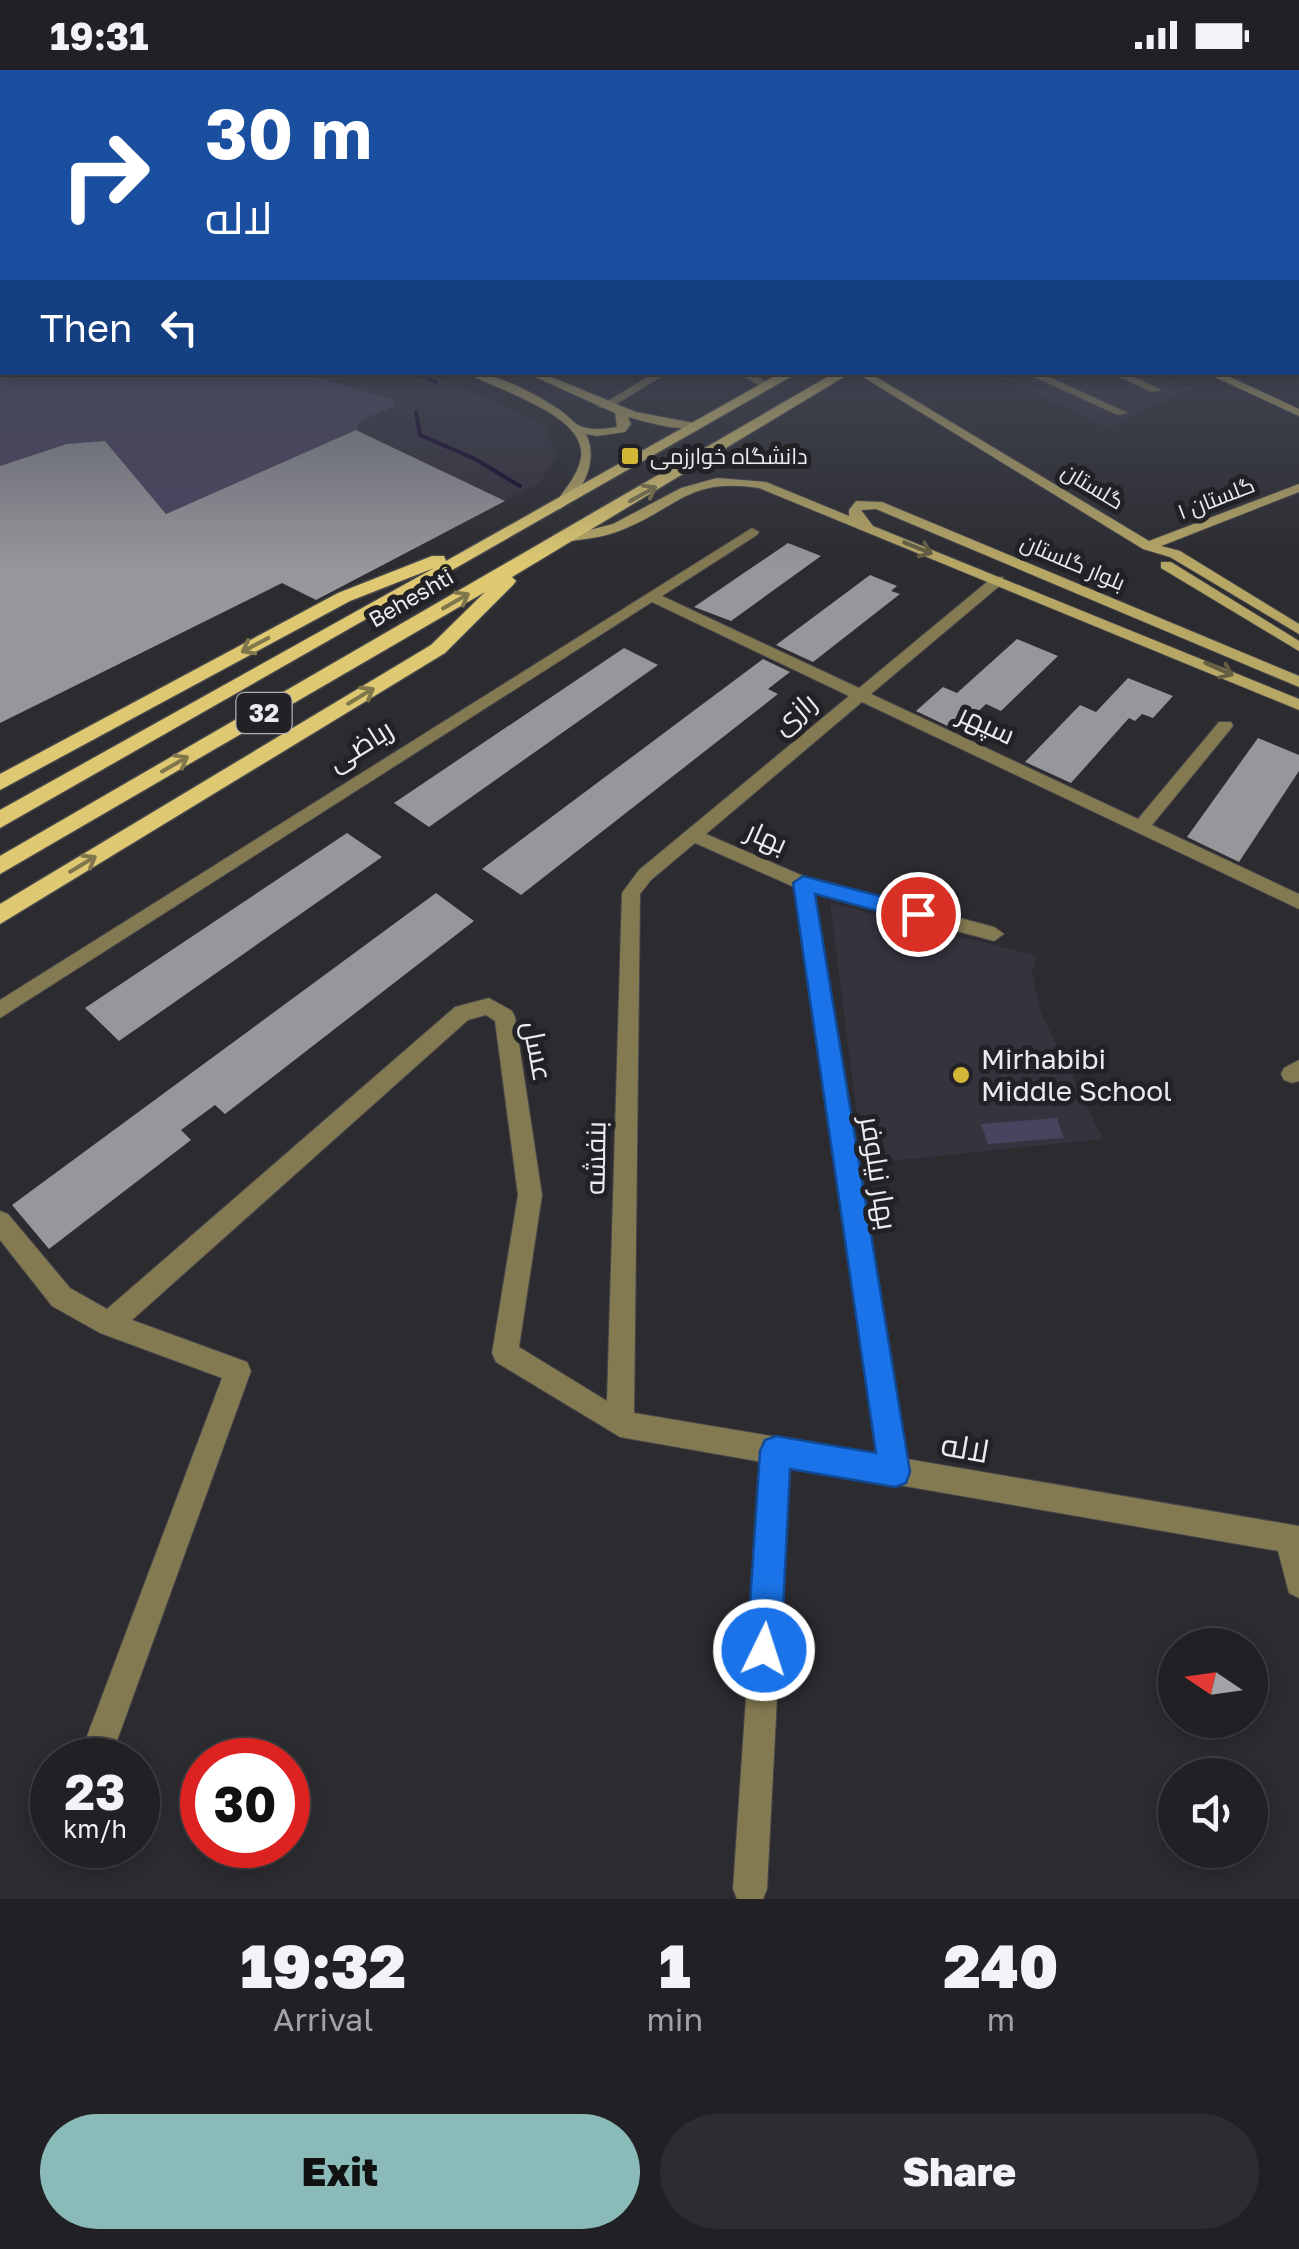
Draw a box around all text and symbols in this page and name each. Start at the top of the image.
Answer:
text: 19:31 [50,13,149,58]
text: 30 m [205,90,372,174]
icon: right [40,110,170,240]
text: لاله [205,190,272,244]
icon: left [152,300,207,355]
text: Then [40,305,132,350]
place label: دانشگاه خوارزمی [650,442,808,470]
marker: دانشگاه خوارزمی [619,445,641,467]
street label: گلستان [1057,456,1129,515]
street label: گلستان ۱ [1173,471,1258,525]
one-way arrow [628,483,657,503]
street label: بلوار گلستان [1017,527,1129,596]
one-way arrow [902,540,932,558]
street label: Beheshti [364,563,458,633]
one-way arrow [441,591,470,611]
one-way arrow [241,636,270,656]
one-way arrow [1203,661,1234,679]
street label: رازی [765,685,823,741]
one-way arrow [346,686,375,706]
road number: 32 [236,693,292,733]
street label: سپهر [951,695,1021,753]
street label: ریاضی [321,712,399,778]
one-way arrow [160,754,189,774]
street label: بهار [739,812,793,861]
one-way arrow [68,854,97,874]
pin [876,872,961,957]
icon: arrive [891,887,946,942]
street label: عسل [516,1018,560,1084]
place label: Mirhabibi Middle School [981,1042,1172,1107]
marker: Mirhabibi Middle School [950,1064,972,1086]
street label: بهار نیلوفر [853,1112,905,1232]
street label: بنفشه [577,1121,612,1195]
street label: لاله [938,1424,992,1470]
position arrow [712,1598,816,1702]
north arrow [1158,1628,1268,1738]
map controls [1158,1628,1268,1868]
speed limit sign: 30 [180,1738,310,1868]
button: sound [1158,1758,1268,1868]
text: 23 [64,1761,125,1821]
text: km/h [63,1813,127,1844]
text: 19:32 [241,1929,406,2001]
text: 1 [659,1929,691,2001]
text: 240 [944,1929,1058,2001]
text: Arrival [273,2000,373,2038]
text: min [646,2000,703,2038]
text: m [987,2000,1015,2038]
button: Exit [40,2114,640,2229]
button: Share [660,2114,1259,2229]

